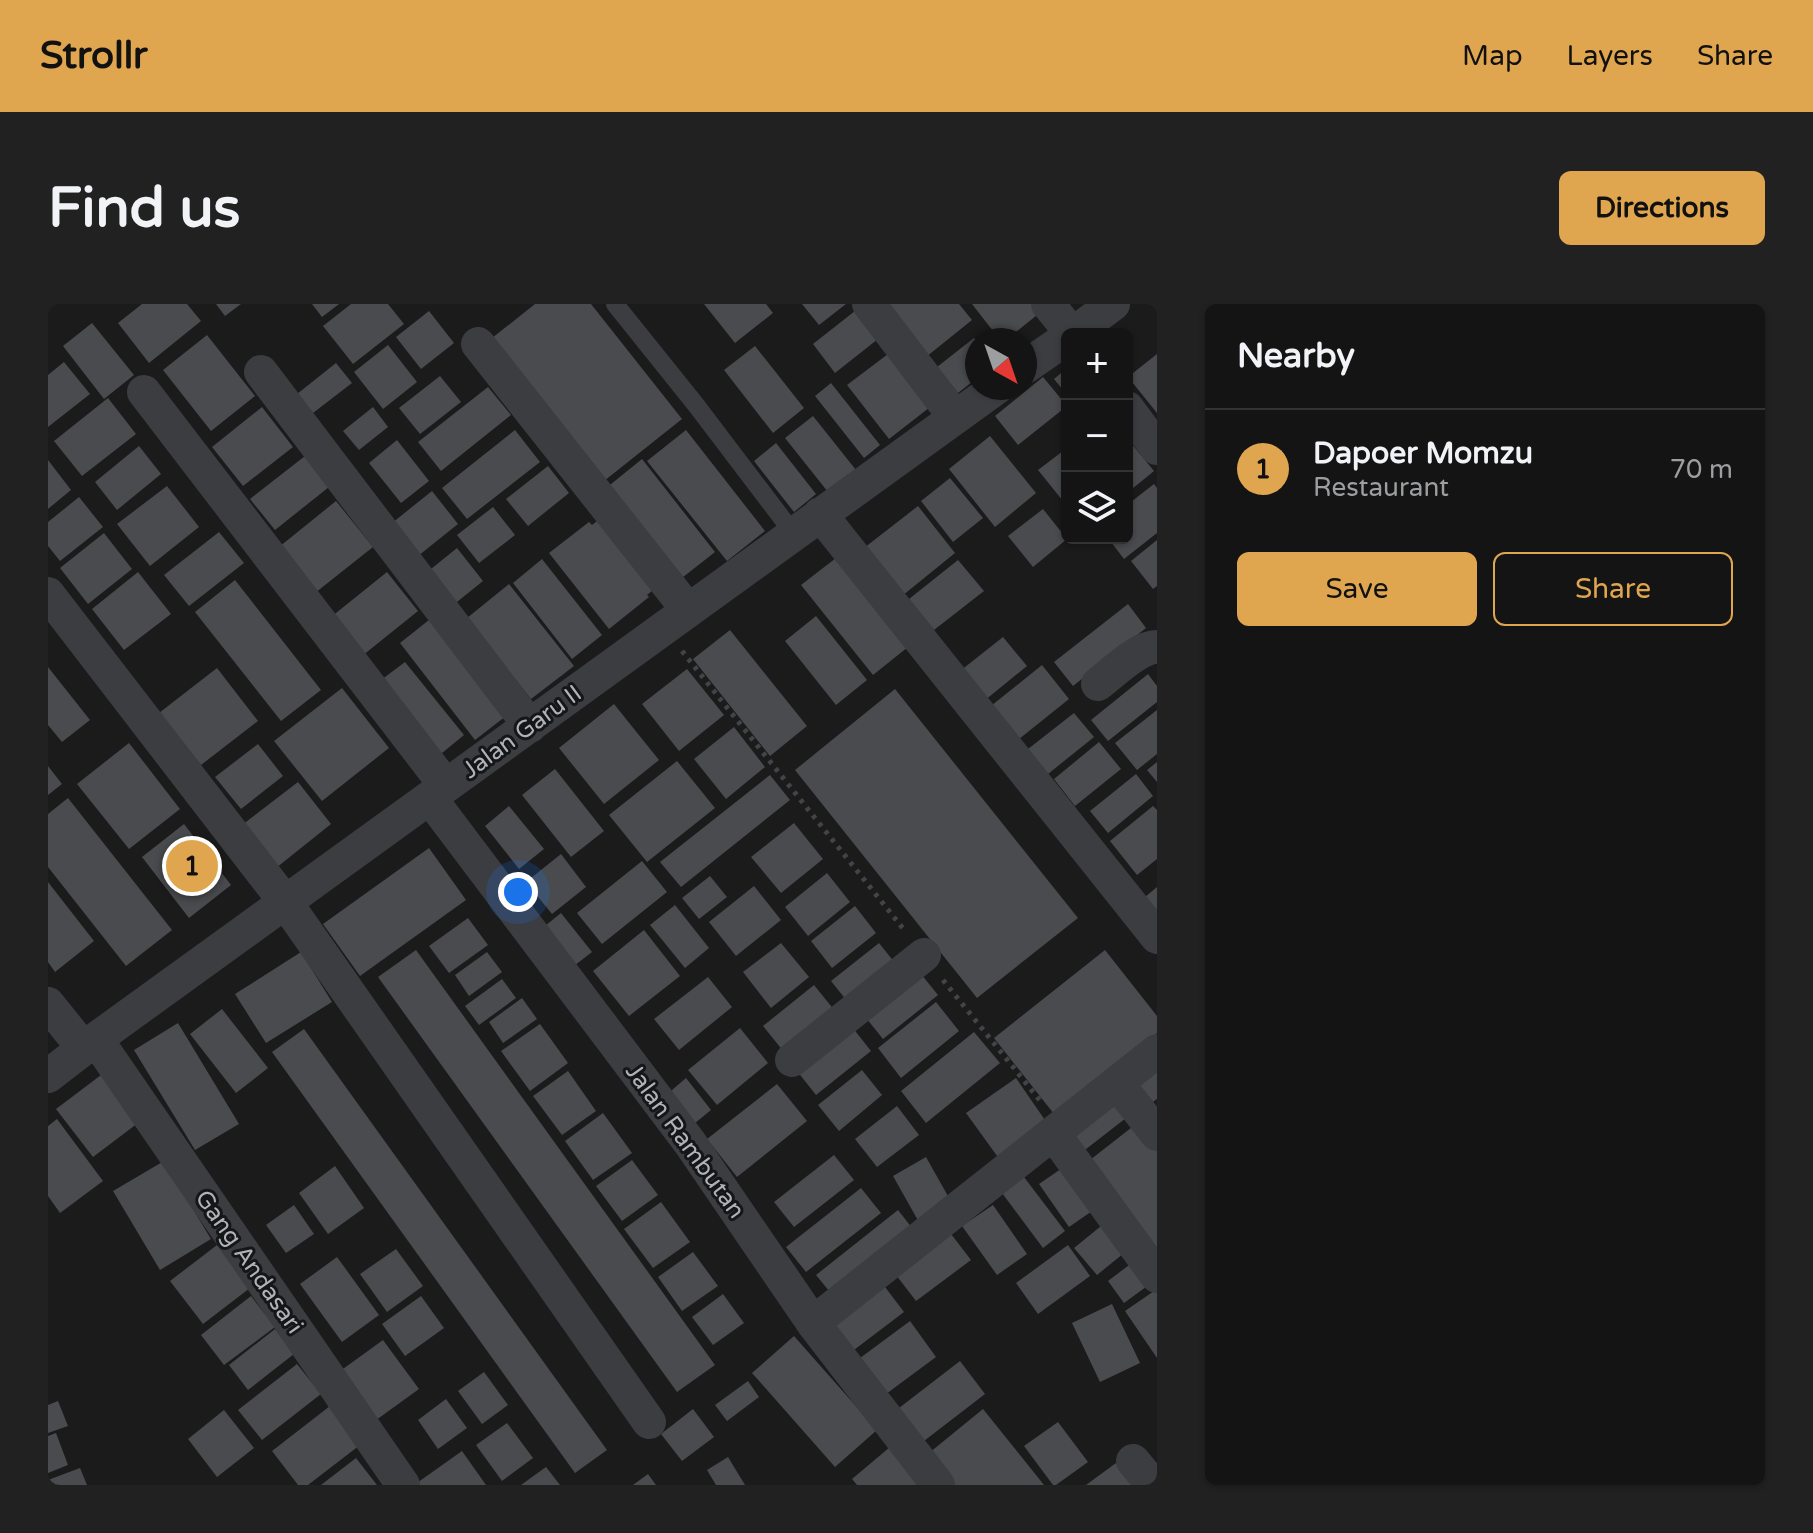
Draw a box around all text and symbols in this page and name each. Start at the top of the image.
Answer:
text: Strollr [40,33,148,79]
text: Map [1462,39,1523,73]
text: Layers [1567,39,1653,73]
text: Share [1697,39,1773,73]
button: Directions [1559,171,1765,245]
text: Find us [48,175,240,242]
north arrow [965,328,1037,400]
map controls [1061,328,1133,544]
button: + [1061,328,1133,400]
text: Nearby [1237,336,1355,377]
button: − [1061,400,1133,472]
text: Dapoer Momzu [1313,435,1533,472]
text: 1 [1255,454,1271,485]
text: 70 m [1670,454,1733,485]
button: layers [1061,472,1133,544]
text: Restaurant [1313,472,1449,503]
button: Save [1237,552,1477,626]
button: Share [1493,552,1733,626]
street label: Jalan Garu II [457,679,587,785]
pin: 1 [166,836,218,896]
your location [498,872,538,912]
street label: Jalan Rambutan [619,1058,751,1224]
street label: Gang Andasari [189,1185,309,1339]

